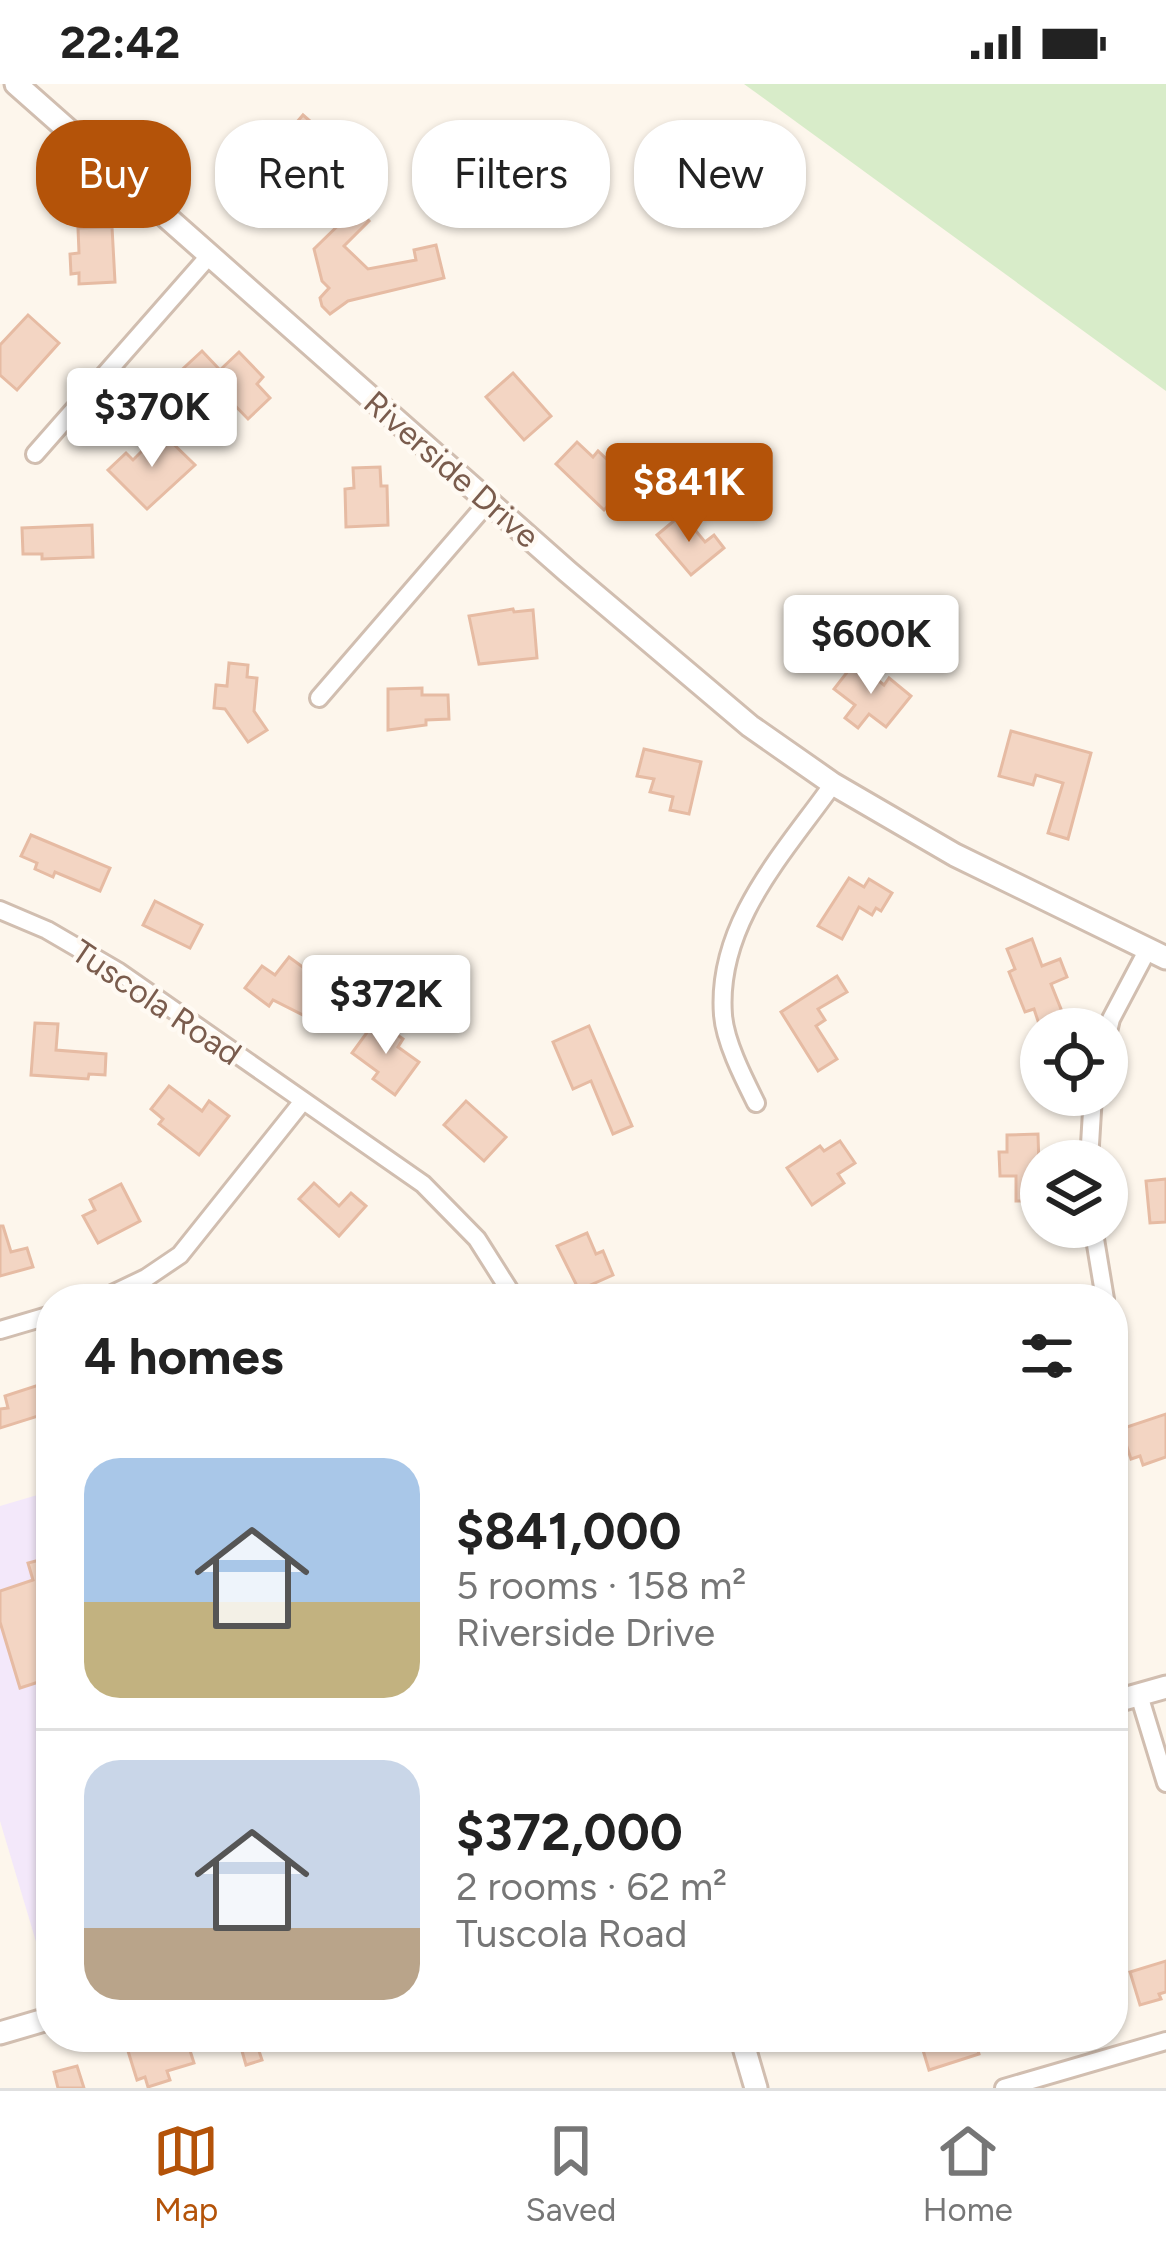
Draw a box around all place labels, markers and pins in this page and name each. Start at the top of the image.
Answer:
pin: $370K [68,368,236,470]
pin: $841K [605,443,773,545]
pin: $600K [787,595,955,697]
pin: $372K [302,955,470,1057]

